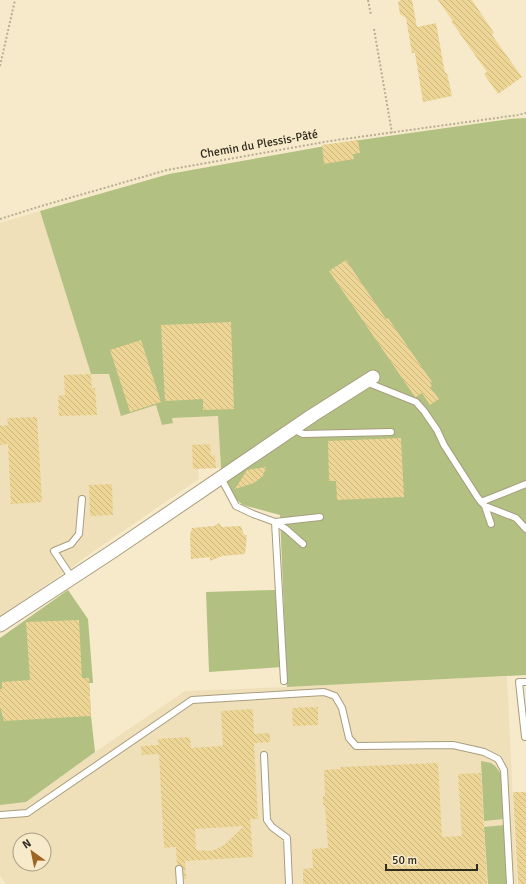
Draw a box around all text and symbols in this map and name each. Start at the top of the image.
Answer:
street label: Chemin du Plessis-Pâté [199,127,319,162]
north arrow [12,832,52,872]
text: N [20,836,34,852]
scale bar [386,846,477,872]
text: 50 m [392,853,417,868]

